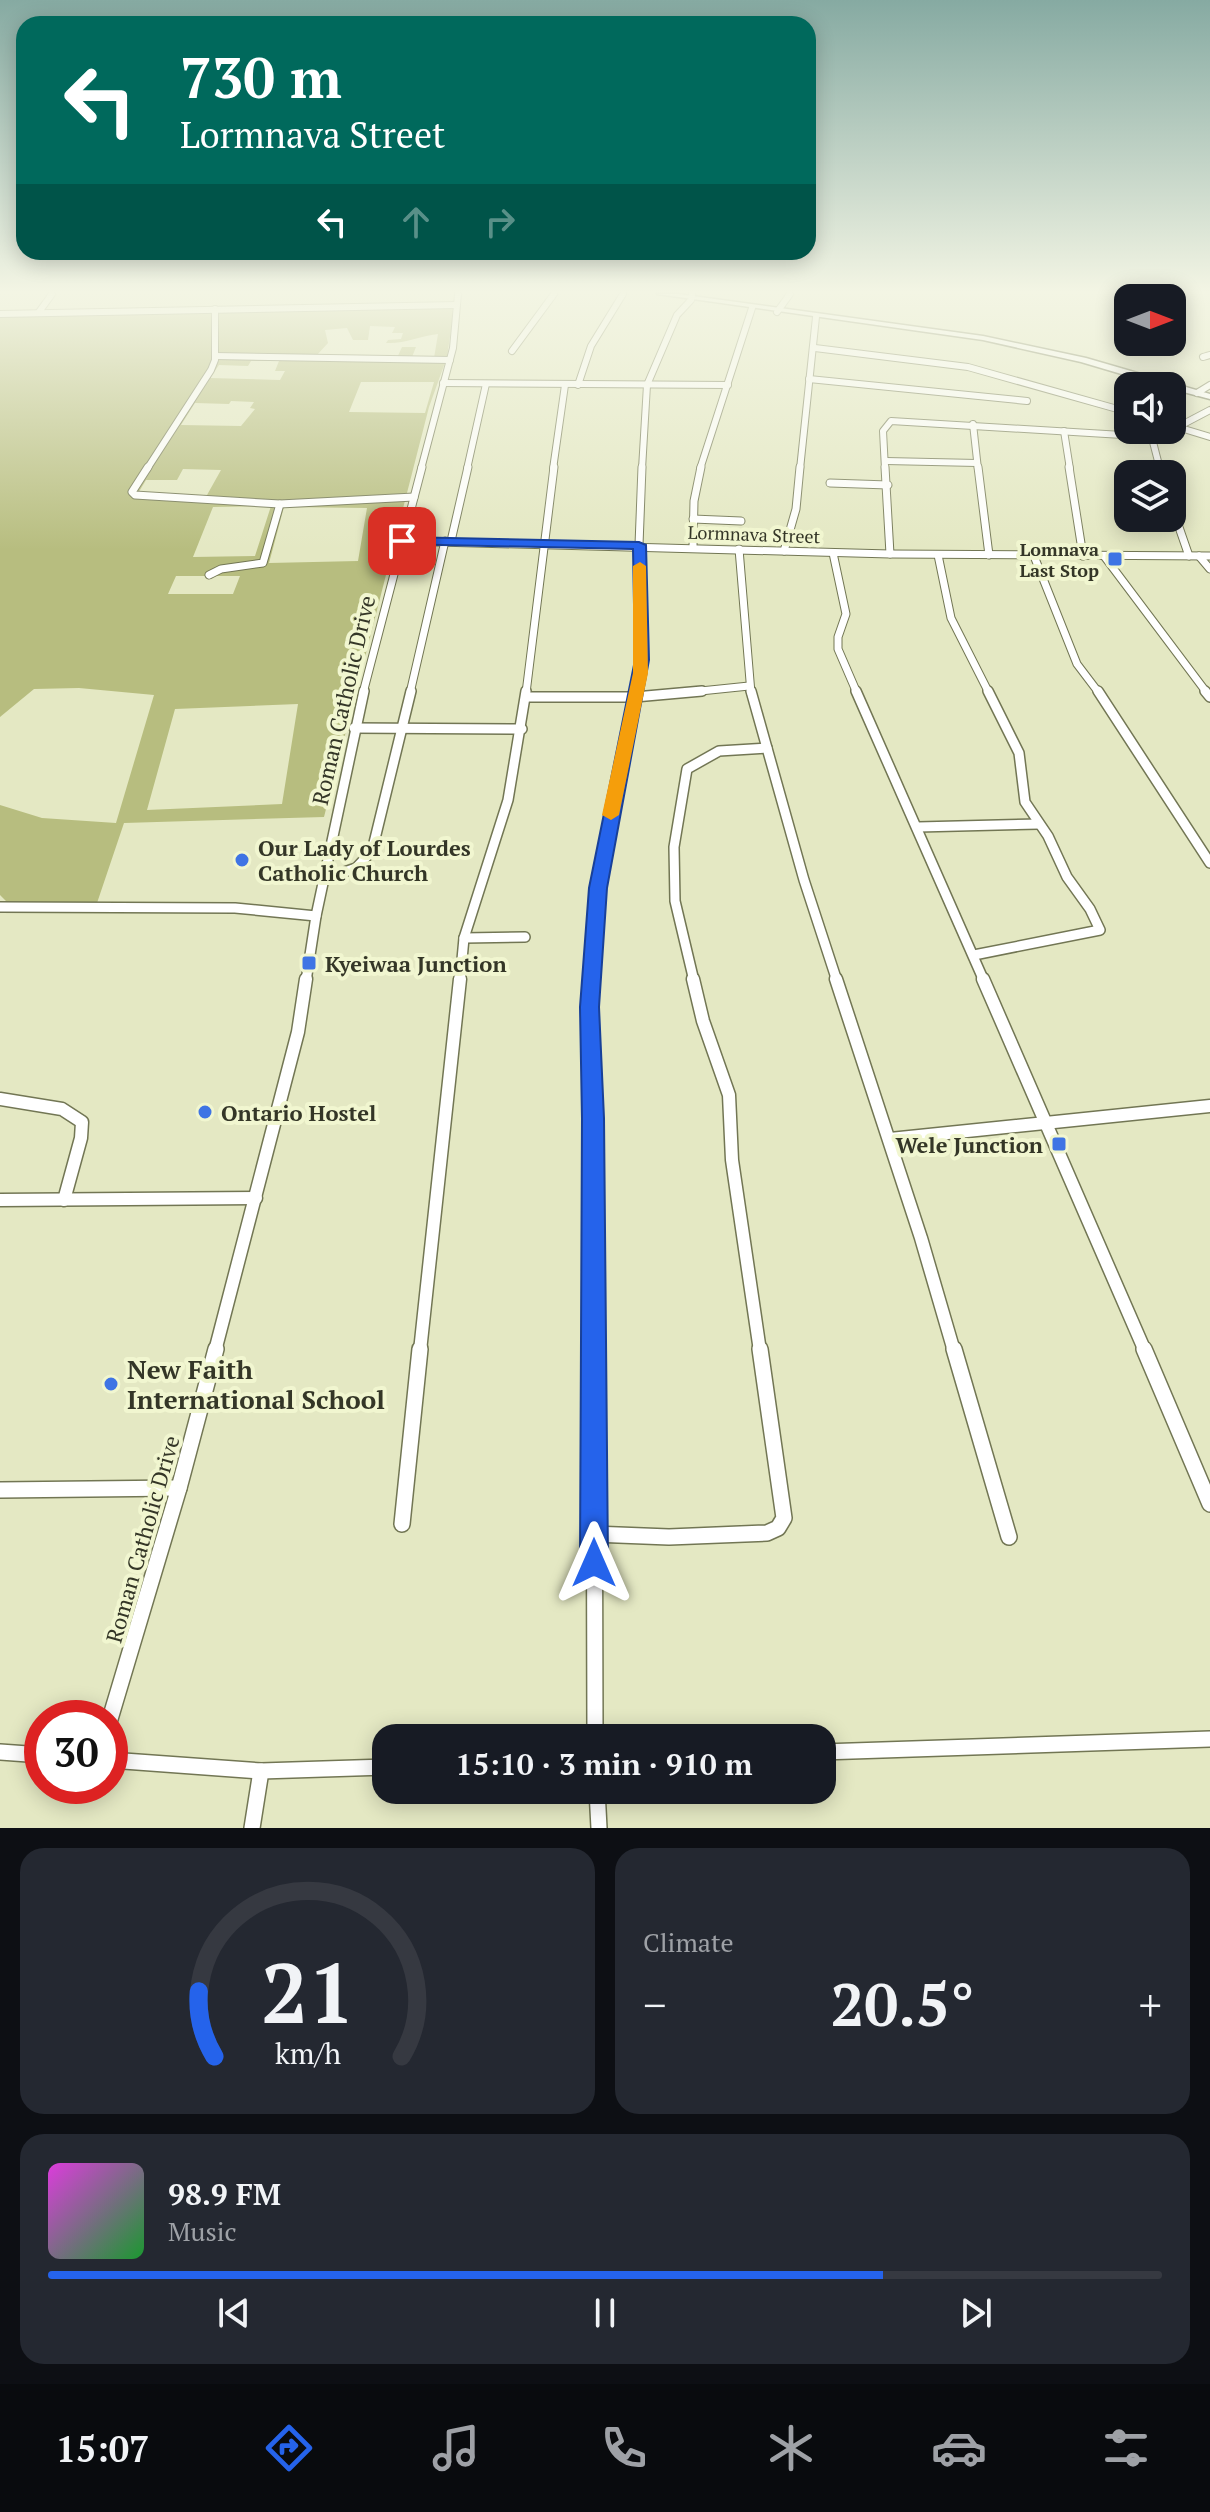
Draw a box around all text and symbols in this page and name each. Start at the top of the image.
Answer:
text: 730 m [180,40,342,114]
icon: left [48,48,152,152]
text: Lormnava Street [180,111,445,158]
icon: left [310,200,354,244]
icon: ahead [394,200,438,244]
icon: right [478,200,522,244]
north arrow [1114,284,1186,356]
map controls [1114,284,1186,532]
button: sound [1114,372,1186,444]
button: layers [1114,460,1186,532]
pin [368,507,436,575]
icon: arrive [380,519,424,563]
street label: Lormnava Street [687,520,821,548]
place label: Lomnava Last Stop [1019,537,1099,582]
marker: Lomnava Last Stop [1106,550,1124,568]
street label: Roman Catholic Drive [305,592,381,808]
place label: Our Lady of Lourdes Catholic Church [258,833,471,887]
marker: Our Lady of Lourdes Catholic Church [233,851,251,869]
place label: Kyeiwaa Junction [325,949,507,978]
marker: Kyeiwaa Junction [300,954,318,972]
place label: Ontario Hostel [221,1098,376,1127]
marker: Ontario Hostel [196,1103,214,1121]
place label: Wele Junction [896,1130,1043,1159]
marker: Wele Junction [1050,1135,1068,1153]
place label: New Faith International School [127,1352,385,1416]
marker: New Faith International School [102,1375,120,1393]
street label: Roman Catholic Drive [99,1432,185,1646]
position arrow [552,1521,636,1605]
speed limit sign: 30 [24,1700,128,1804]
text: 15:10 · 3 min · 910 m [456,1744,752,1784]
text: Climate [643,1925,734,1959]
text: 21 [260,1937,355,2047]
text: 20.5° [830,1964,975,2043]
text: − [643,1975,666,2034]
text: + [1139,1975,1162,2034]
text: km/h [274,2034,341,2072]
text: 98.9 FM [168,2174,281,2214]
text: Music [168,2214,237,2248]
icon: previous [212,2291,256,2335]
icon: pause [583,2291,627,2335]
icon: next [954,2291,998,2335]
icon: directions [261,2420,317,2476]
icon: music [428,2420,484,2476]
icon: phone [596,2420,652,2476]
icon: climate [763,2420,819,2476]
icon: car [931,2420,987,2476]
icon: filters [1098,2420,1154,2476]
text: 15:07 [56,2425,149,2472]

